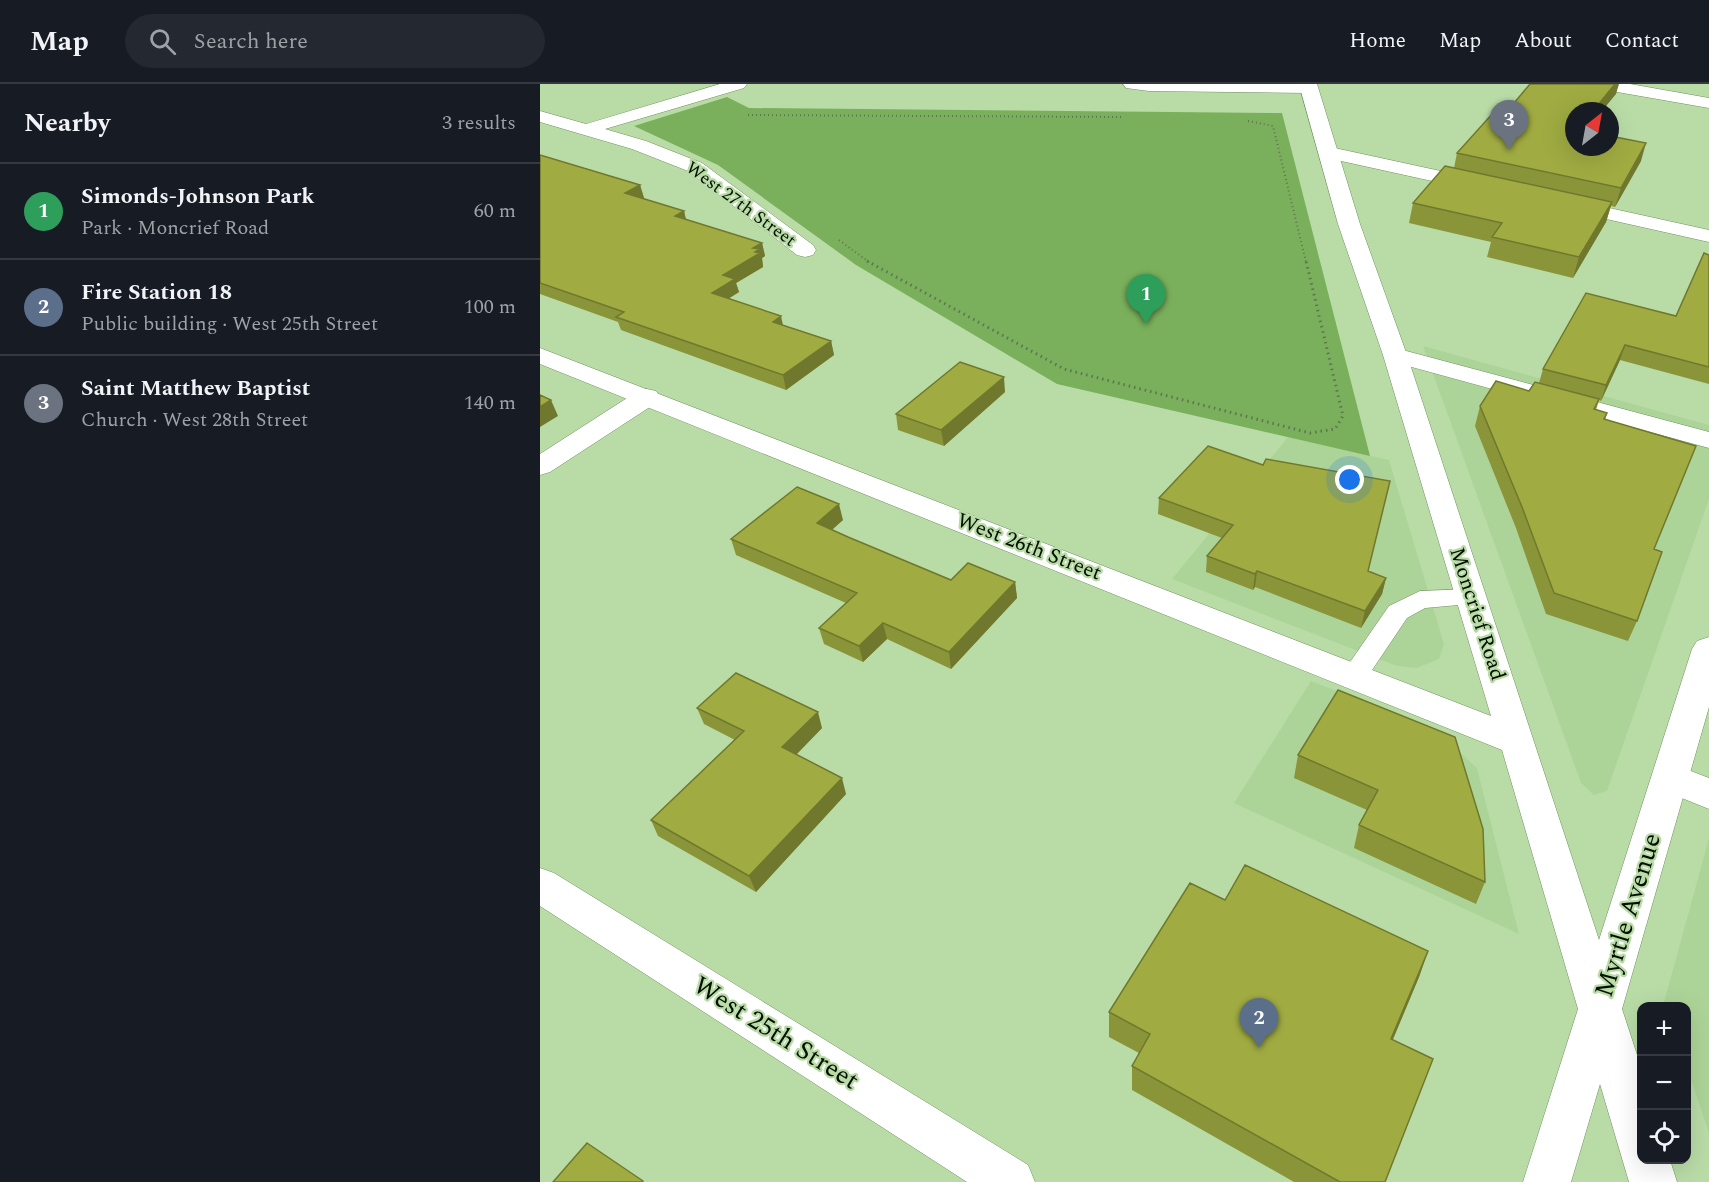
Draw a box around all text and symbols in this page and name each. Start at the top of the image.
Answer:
search box [125,14,545,68]
text: Map [30,20,89,63]
icon: search [146,25,179,58]
text: Search here [194,25,308,58]
text: Home [1349,25,1406,57]
text: Map [1439,25,1481,57]
text: About [1514,25,1572,57]
text: Contact [1605,25,1679,57]
pin: 3 [1490,100,1528,150]
north arrow [1565,102,1619,156]
text: Nearby [24,103,110,143]
text: 3 results [442,108,516,138]
street label: West 27th Street [680,155,802,253]
text: Simonds-Johnson Park [81,180,315,213]
text: 1 [38,196,49,226]
text: 60 m [474,196,516,226]
text: Park · Moncrief Road [81,213,269,243]
pin: 1 [1126,274,1166,324]
text: Fire Station 18 [81,276,232,309]
text: 2 [38,292,49,322]
text: 100 m [464,292,516,322]
text: Public building · West 25th Street [81,309,378,339]
text: Saint Matthew Baptist [81,372,310,405]
text: 3 [38,388,49,418]
text: 140 m [464,388,516,418]
text: Church · West 28th Street [81,405,308,435]
your location [1335,465,1364,494]
street label: West 26th Street [952,505,1106,589]
street label: Moncrief Road [1440,543,1514,685]
street label: Myrtle Avenue [1584,828,1672,1002]
street label: West 25th Street [685,966,867,1100]
pin: 2 [1240,998,1278,1048]
map controls [1637,1002,1691,1164]
button: + [1637,1002,1691,1056]
button: − [1637,1056,1691,1110]
button: locate [1637,1110,1691,1164]

